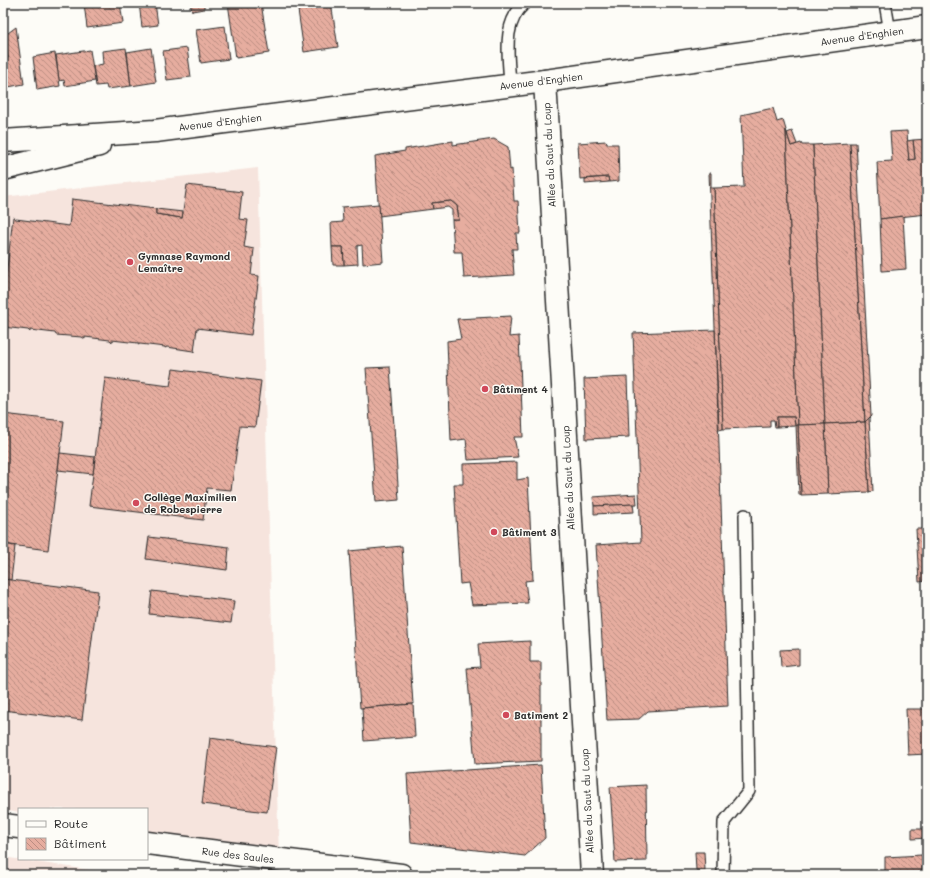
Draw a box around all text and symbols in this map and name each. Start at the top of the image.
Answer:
street label: Avenue d'Enghien [820,23,904,49]
street label: Avenue d'Enghien [499,69,583,93]
street label: Allée du Saut du Loup [539,102,559,208]
street label: Avenue d'Enghien [178,110,262,134]
place label: Gymnase Raymond Lemaître [138,249,231,275]
marker: Gymnase Raymond Lemaître [125,257,135,267]
place label: Bâtiment 4 [493,382,548,396]
marker: Bâtiment 4 [480,384,490,394]
street label: Allée du Saut du Loup [558,425,578,531]
place label: Collège Maximilien de Robespierre [144,490,237,516]
marker: Collège Maximilien de Robespierre [131,498,141,508]
place label: Bâtiment 3 [502,525,556,539]
marker: Bâtiment 3 [489,527,499,537]
place label: Batiment 2 [514,708,568,722]
marker: Batiment 2 [501,710,511,720]
street label: Allée du Saut du Loup [577,748,597,854]
legend [18,808,148,860]
text: Route [54,815,88,831]
text: Bâtiment [54,835,107,851]
street label: Rue des Saules [201,844,275,866]

